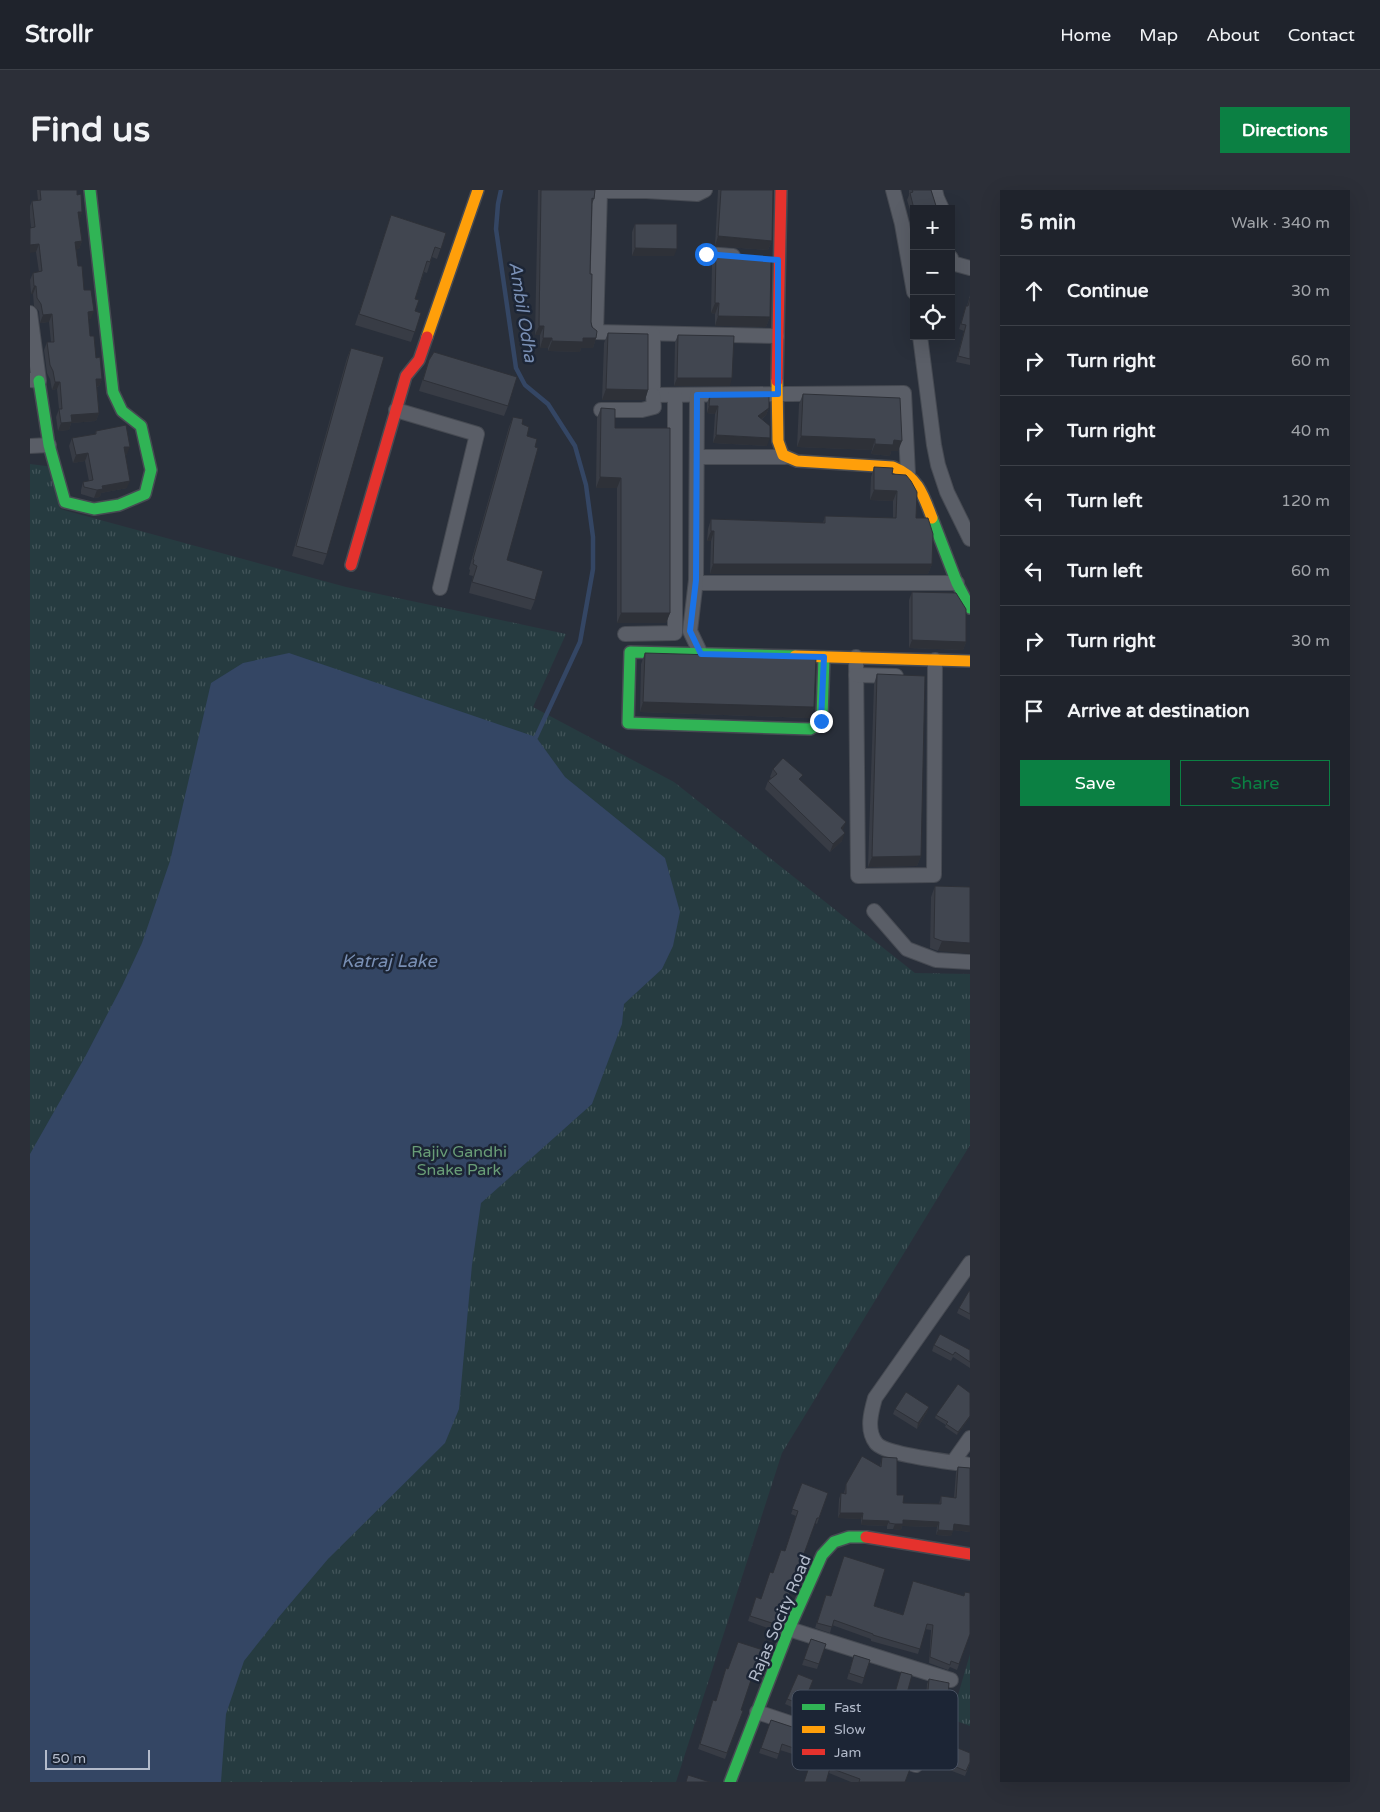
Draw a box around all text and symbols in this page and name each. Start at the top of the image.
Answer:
text: Strollr [25,20,93,49]
text: Home [1060,24,1111,46]
text: Map [1139,24,1178,46]
text: About [1206,24,1260,46]
text: Contact [1288,24,1355,46]
button: Directions [1220,107,1350,153]
text: Find us [30,109,150,151]
map controls [910,205,955,340]
button: + [910,205,955,250]
text: 5 min [1020,210,1076,235]
text: Walk · 340 m [1231,213,1330,233]
route start [695,243,718,266]
button: − [910,250,955,295]
water label: Ambil Odha [504,260,542,365]
icon: ahead [1020,277,1048,305]
text: Continue [1067,280,1149,302]
text: 30 m [1291,281,1330,301]
button: locate [910,295,955,340]
icon: right [1020,347,1048,375]
text: Turn right [1067,350,1155,372]
text: 60 m [1291,351,1330,371]
icon: right [1020,417,1048,445]
text: Turn right [1067,420,1155,442]
text: 40 m [1291,421,1330,441]
icon: left [1020,487,1048,515]
text: Turn left [1067,490,1143,512]
text: 120 m [1281,491,1330,511]
icon: left [1020,557,1048,585]
text: Turn left [1067,560,1143,582]
text: 60 m [1291,561,1330,581]
icon: right [1020,627,1048,655]
text: Turn right [1067,630,1155,652]
text: 30 m [1291,631,1330,651]
icon: arrive [1020,697,1048,725]
text: Arrive at destination [1067,700,1250,722]
route end [810,710,833,733]
button: Save [1020,760,1170,806]
button: Share [1180,760,1330,806]
water label: Katraj Lake [341,950,438,972]
park label: Rajiv Gandhi Snake Park [411,1142,507,1180]
street label: Rajas Socity Road [744,1552,816,1685]
legend [792,1690,958,1770]
text: Fast [834,1699,862,1716]
text: Slow [834,1721,866,1738]
text: Jam [834,1744,861,1761]
scale bar [45,1747,150,1770]
text: 50 m [52,1750,86,1767]

